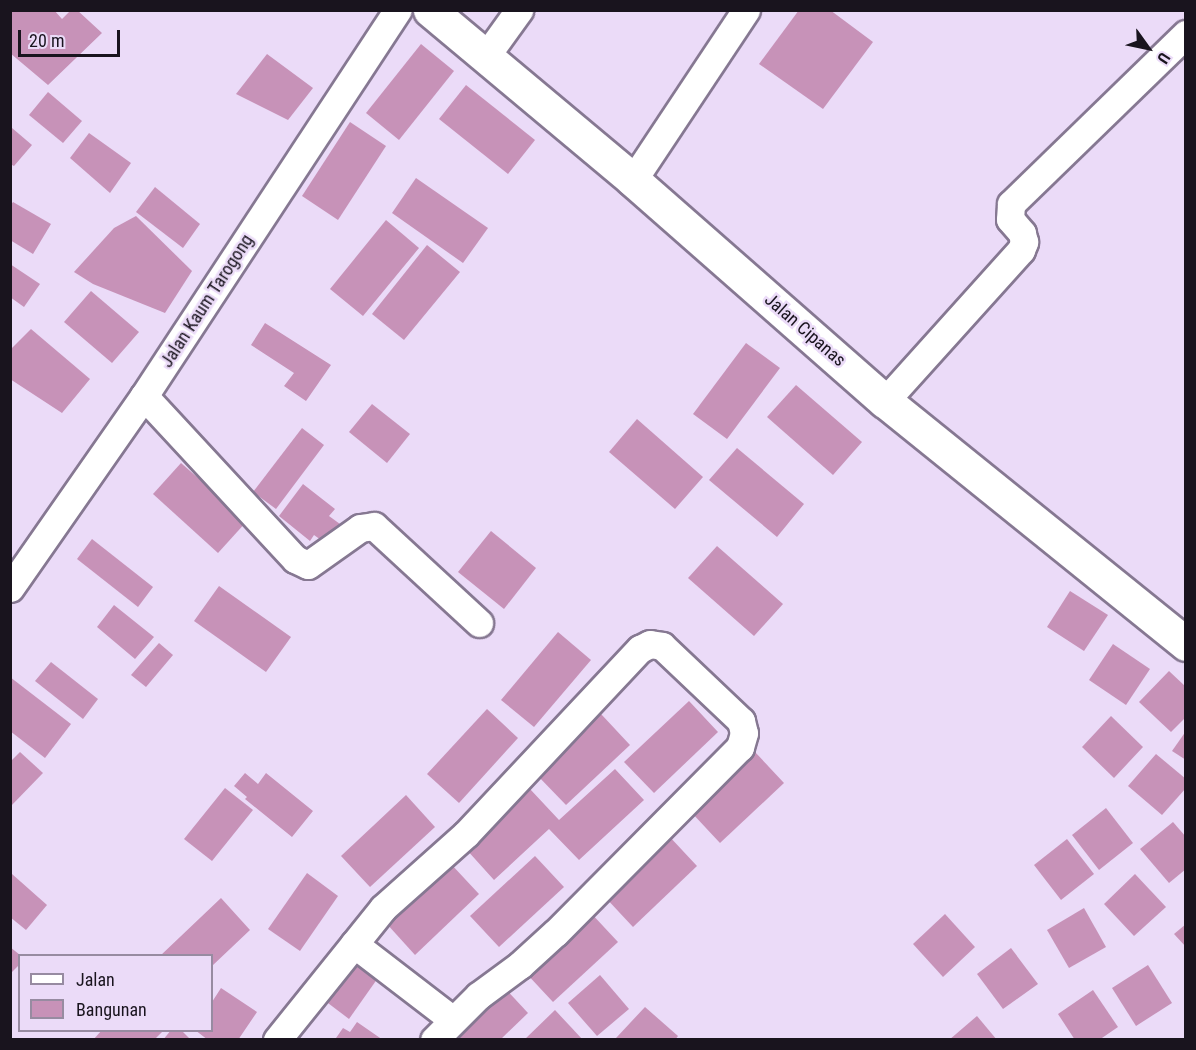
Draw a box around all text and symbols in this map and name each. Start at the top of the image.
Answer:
scale bar [21,18,123,56]
north arrow [1118,18,1178,78]
text: 20 m [29,30,64,51]
text: U [1153,49,1174,67]
street label: Jalan Kaum Tarogong [156,230,258,372]
street label: Jalan Cipanas [760,289,850,371]
legend [18,954,213,1032]
text: Jalan [76,969,115,990]
text: Bangunan [76,999,147,1020]

